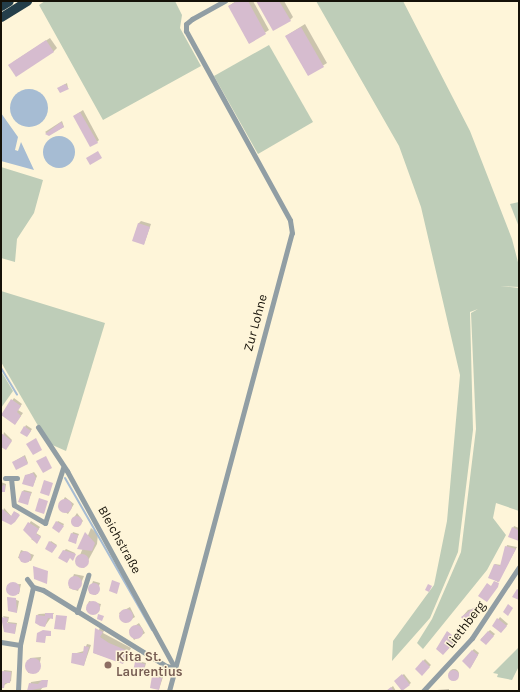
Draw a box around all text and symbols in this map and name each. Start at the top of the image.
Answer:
street label: Zur Lohne [241,293,271,353]
street label: Bleichstraße [94,503,144,577]
street label: Liethberg [443,598,489,652]
place label: Kita St. Laurentius [116,650,183,681]
marker: Kita St. Laurentius [103,660,113,670]

